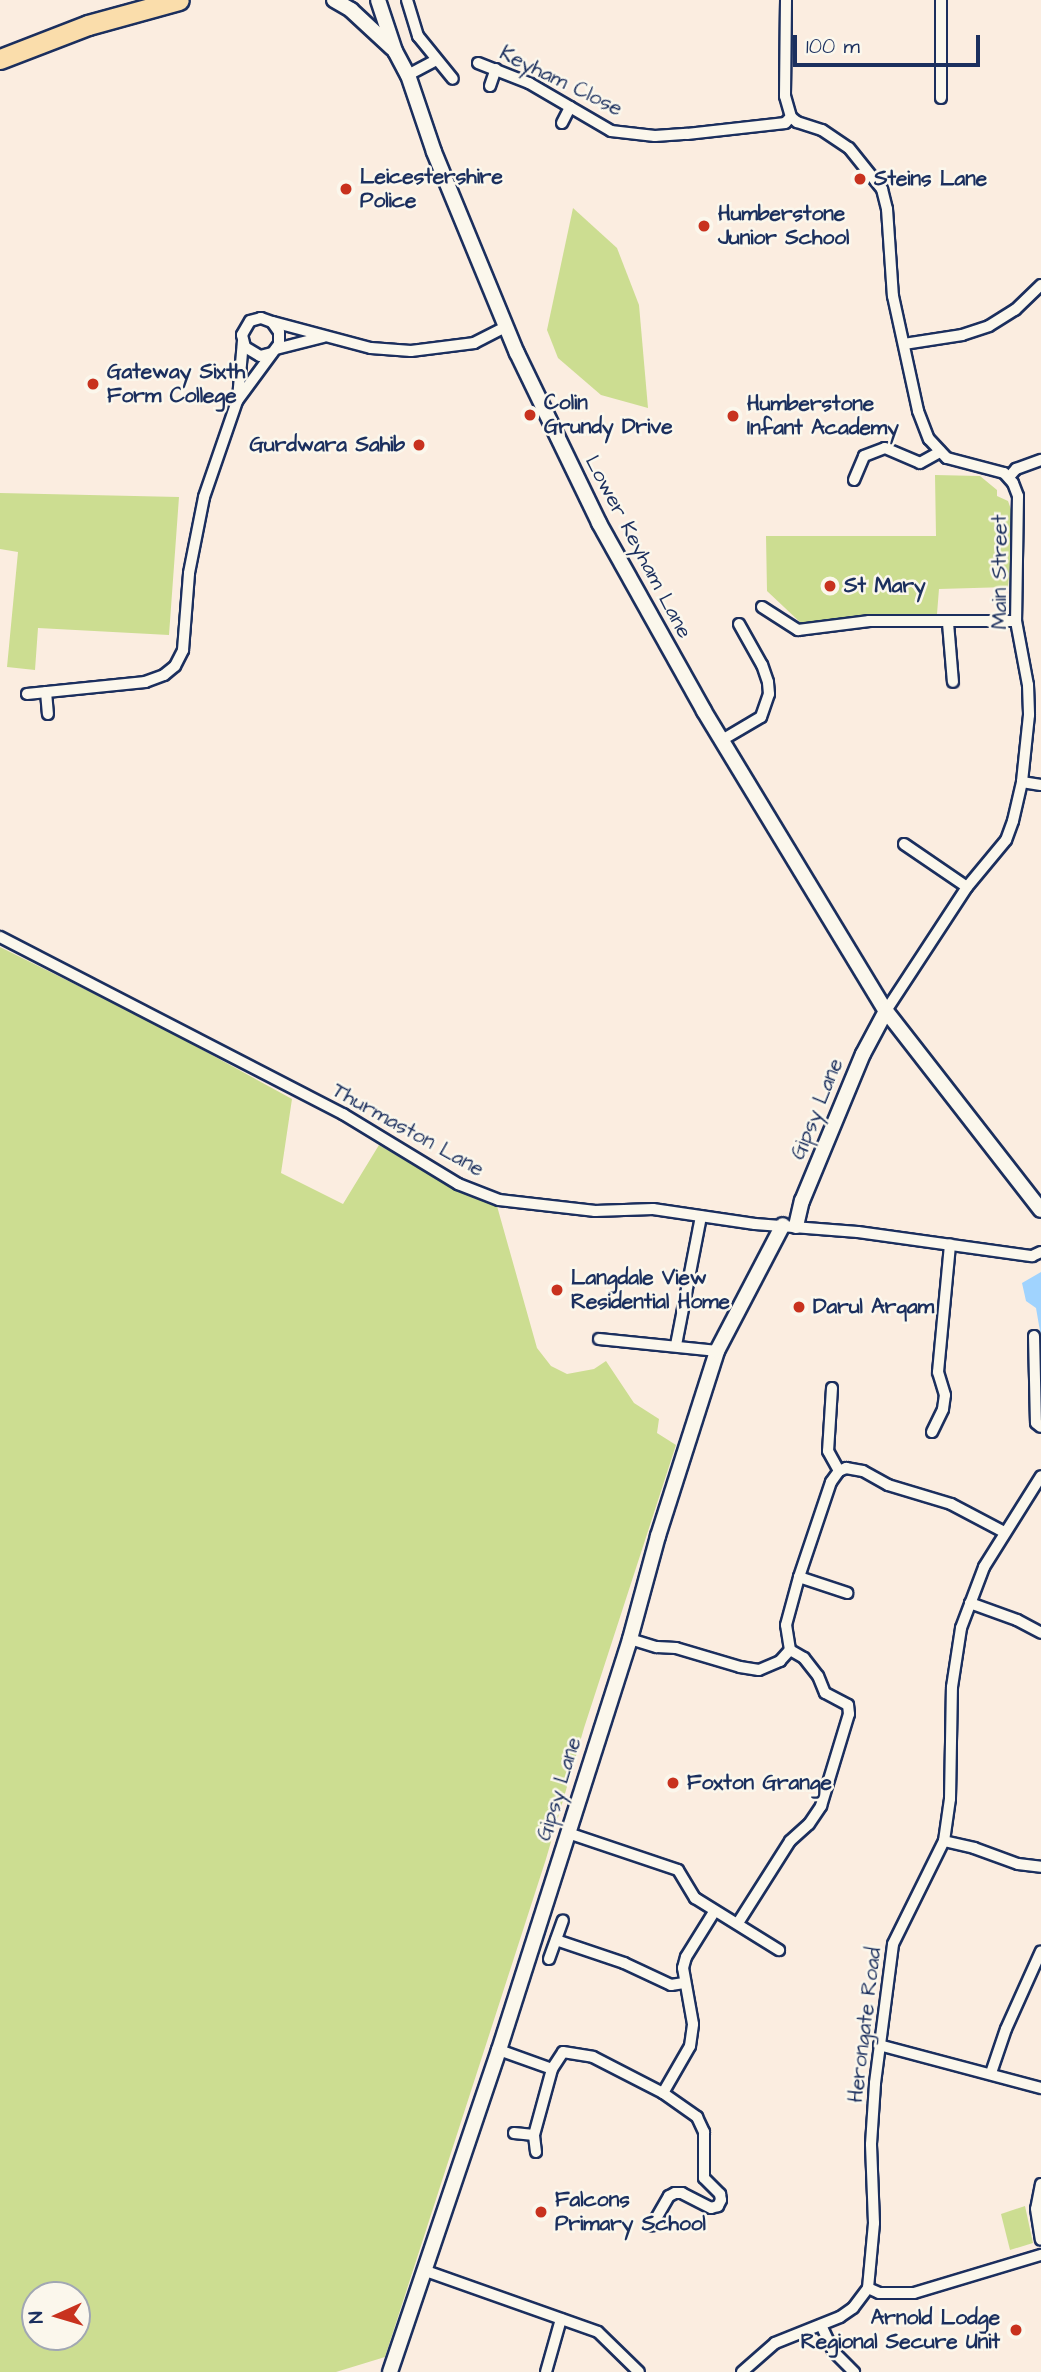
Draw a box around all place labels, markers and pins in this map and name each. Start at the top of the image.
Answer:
place label: Leicestershire Police [360,164,503,214]
place label: Steins Lane [874,166,987,192]
marker: Steins Lane [852,171,868,187]
marker: Leicestershire Police [338,181,354,197]
place label: Humberstone Junior School [718,201,849,251]
marker: Humberstone Junior School [696,218,712,234]
place label: Gateway Sixth Form College [107,359,245,409]
marker: Gateway Sixth Form College [85,376,101,392]
place label: Colin Grundy Drive [544,390,673,440]
place label: Humberstone Infant Academy [747,391,899,441]
marker: Colin Grundy Drive [522,407,538,423]
marker: Humberstone Infant Academy [725,408,741,424]
place label: Gurdwara Sahib [250,432,405,458]
marker: Gurdwara Sahib [411,437,427,453]
place label: St Mary [844,573,926,599]
marker: St Mary [822,578,838,594]
place label: Langdale View Residential Home [571,1265,730,1315]
marker: Langdale View Residential Home [549,1282,565,1298]
place label: Darul Arqam [813,1294,934,1320]
marker: Darul Arqam [791,1299,807,1315]
place label: Foxton Grange [687,1770,832,1796]
marker: Foxton Grange [665,1775,681,1791]
place label: Falcons Primary School [555,2187,706,2237]
marker: Falcons Primary School [533,2204,549,2220]
place label: Arnold Lodge Regional Secure Unit [801,2305,1000,2355]
marker: Arnold Lodge Regional Secure Unit [1006,2320,1026,2340]

